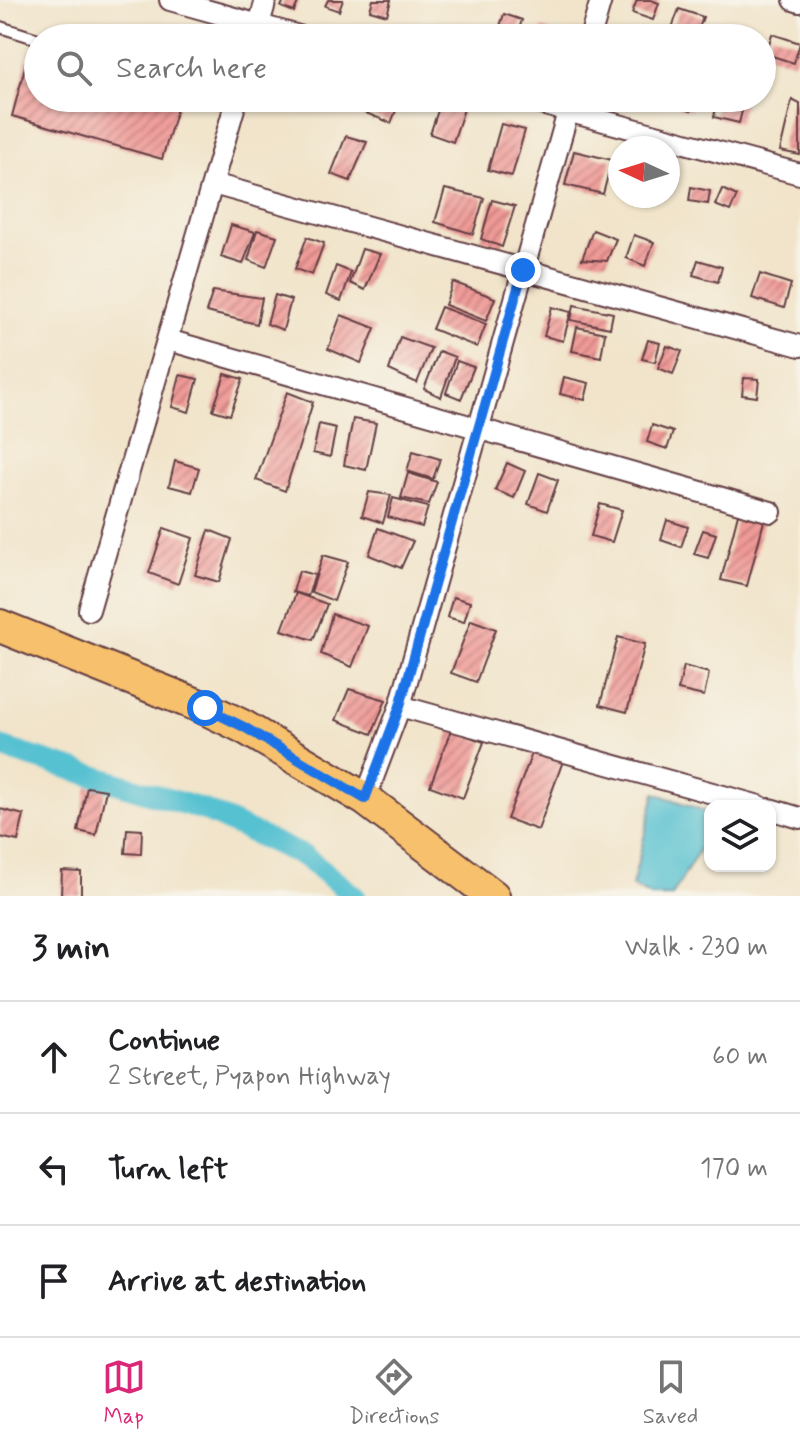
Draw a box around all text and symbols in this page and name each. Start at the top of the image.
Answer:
search box [24,24,776,112]
icon: search [52,46,96,90]
text: Search here [116,49,267,88]
north arrow [608,136,680,208]
route end [505,252,541,288]
route start [187,690,223,726]
map controls [704,800,776,872]
button: layers [704,800,776,872]
text: 3 min [32,926,110,971]
text: Walk · 230 m [625,931,768,965]
text: Continue [108,1021,220,1060]
icon: ahead [32,1035,76,1079]
text: 60 m [712,1040,768,1074]
text: 2 Street, Pyapon Highway [108,1060,391,1094]
icon: left [32,1147,76,1191]
text: Turn left [108,1150,228,1189]
text: 170 m [700,1152,768,1186]
icon: arrive [32,1259,76,1303]
text: Arrive at destination [108,1262,366,1301]
tab: Map [102,1355,146,1431]
tab: Directions [349,1355,439,1431]
tab: Saved [643,1355,698,1431]

